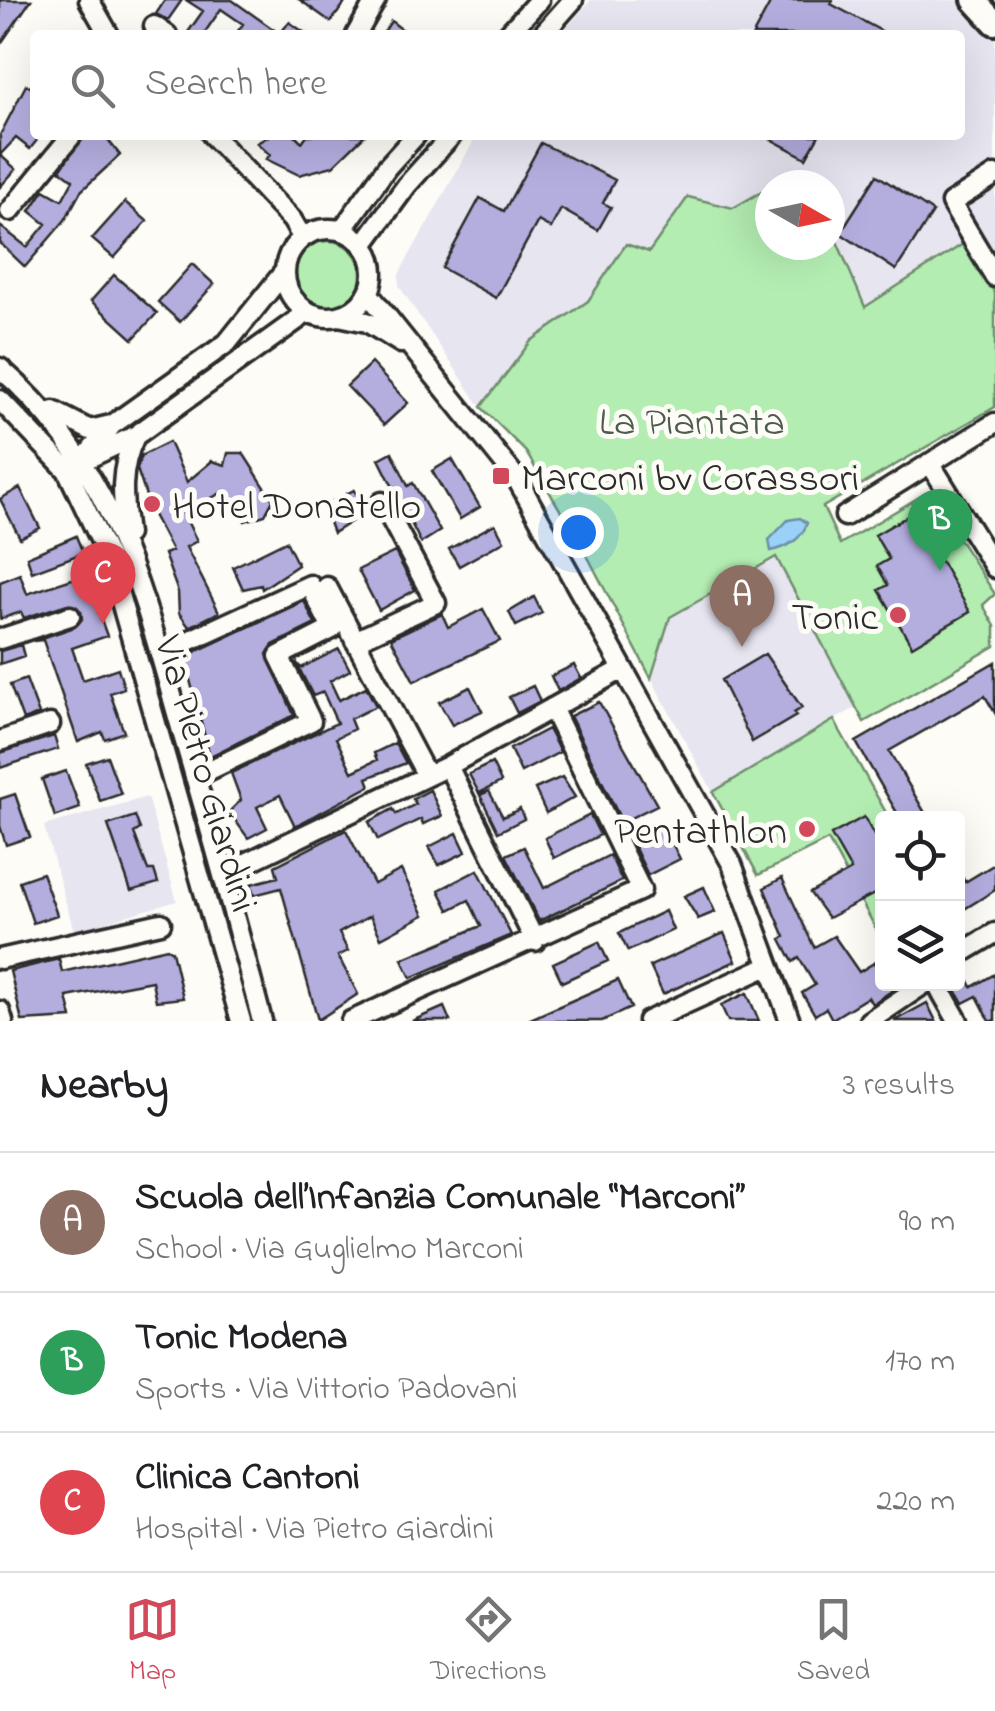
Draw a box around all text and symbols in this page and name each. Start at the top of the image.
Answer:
search box [30,30,965,140]
text: Search here [145,57,327,113]
icon: search [65,58,120,113]
north arrow [755,170,845,260]
park label: La Piantata [599,395,785,454]
place label: Marconi bv Corassori [521,451,859,510]
marker: Marconi bv Corassori [490,465,512,487]
place label: Hotel Donatello [172,479,421,538]
pin: B [908,488,972,571]
marker: Hotel Donatello [141,493,163,515]
your location [553,507,604,558]
pin: C [70,542,136,624]
pin: A [710,564,774,647]
place label: Tonic [791,590,878,649]
marker: Tonic [887,604,909,626]
street label: Via Pietro Giardini [136,628,271,919]
place label: Pentathlon [614,804,787,863]
map controls [875,811,965,991]
button: locate [875,811,965,901]
marker: Pentathlon [796,818,818,840]
button: layers [875,901,965,991]
text: Nearby [40,1056,168,1117]
text: 3 results [843,1063,955,1110]
text: Scuola dell’Infanzia Comunale “Marconi” [135,1171,745,1227]
text: A [63,1199,82,1246]
text: 90 m [899,1199,955,1246]
text: School · Via Guglielmo Marconi [135,1227,524,1274]
text: Tonic Modena [135,1311,347,1367]
text: B [62,1339,83,1386]
text: 170 m [885,1339,955,1386]
text: Sports · Via Vittorio Padovani [135,1367,518,1414]
text: Clinica Cantoni [135,1451,360,1507]
text: C [64,1479,81,1526]
text: 220 m [877,1479,955,1526]
text: Hospital · Via Pietro Giardini [135,1507,494,1554]
tab: Map [125,1592,180,1693]
tab: Directions [430,1592,547,1693]
tab: Saved [797,1592,870,1693]

